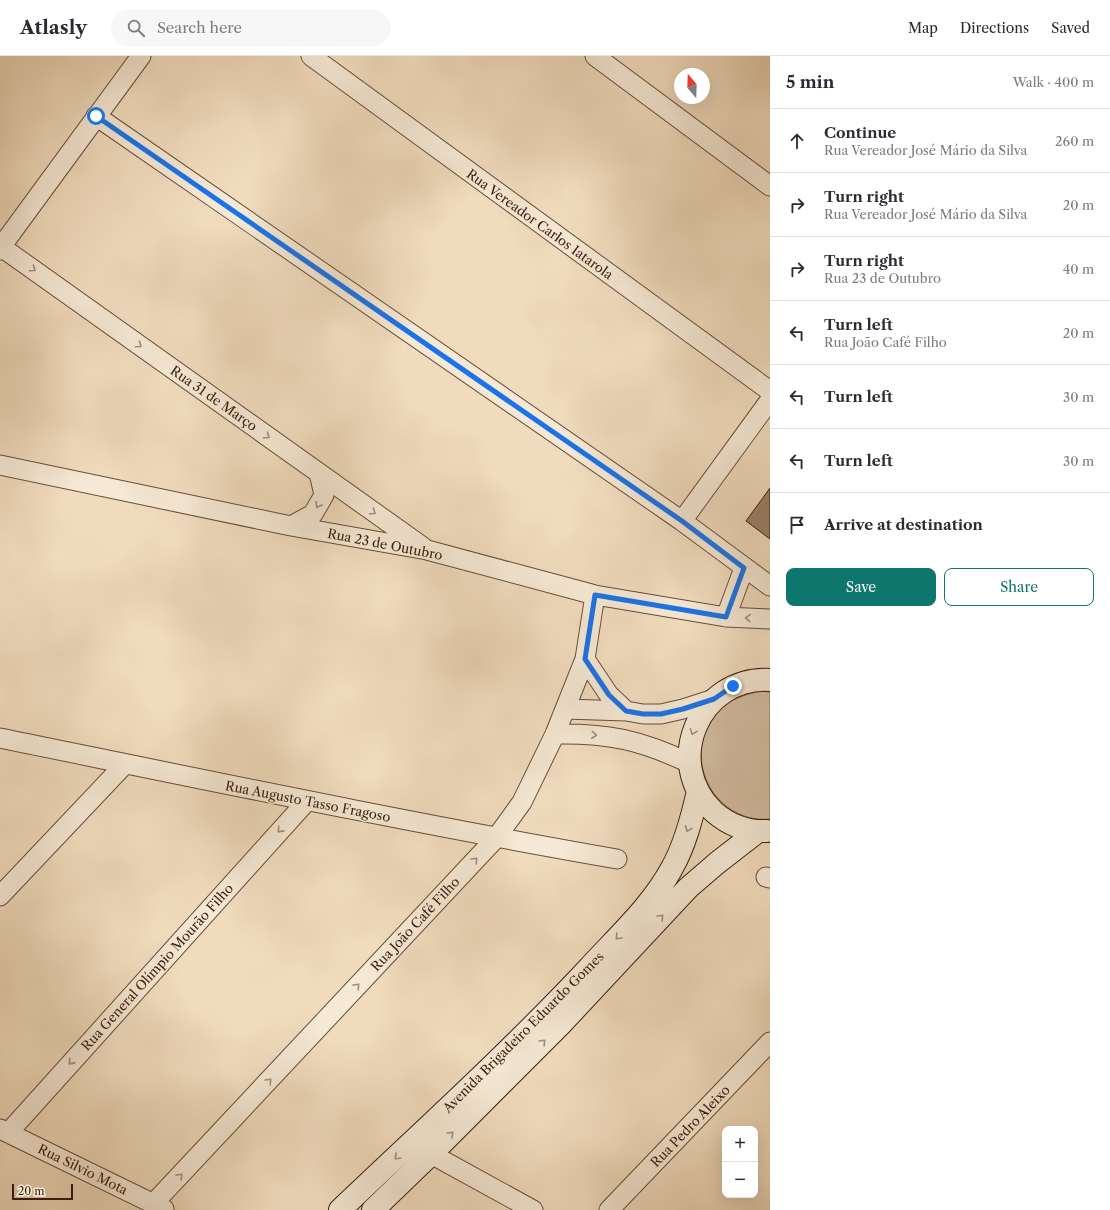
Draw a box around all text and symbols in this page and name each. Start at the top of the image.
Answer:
search box [111,10,391,46]
text: Atlasly [20,16,87,39]
icon: search [125,17,147,39]
text: Search here [157,18,242,37]
text: Map [908,19,938,37]
text: Directions [960,19,1029,37]
text: Saved [1051,19,1090,37]
north arrow [674,68,710,104]
text: 5 min [786,72,834,92]
text: Walk · 400 m [1013,74,1094,90]
route start [87,107,105,125]
text: Continue [824,123,896,142]
icon: ahead [786,130,808,152]
text: 260 m [1055,133,1094,149]
text: Rua Vereador José Mário da Silva [824,142,1027,158]
street label: Rua Vereador Carlos Iatarola [464,165,616,283]
text: Turn right [824,187,904,206]
icon: right [786,194,808,216]
text: 20 m [1063,197,1094,213]
text: Rua Vereador José Mário da Silva [824,206,1027,222]
text: Turn right [824,251,904,270]
icon: right [786,258,808,280]
text: 40 m [1063,261,1094,277]
one-way arrow [28,264,35,271]
text: Rua 23 de Outubro [824,270,941,286]
text: Turn left [824,315,893,334]
icon: left [786,322,808,344]
text: 20 m [1063,325,1094,341]
text: Rua João Café Filho [824,334,947,350]
one-way arrow [134,340,141,347]
street label: Rua 31 de Março [167,362,261,434]
icon: left [786,386,808,408]
text: Turn left [824,387,893,406]
text: 30 m [1063,389,1094,405]
one-way arrow [263,431,270,438]
icon: left [786,450,808,472]
text: Turn left [824,451,893,470]
text: 30 m [1063,453,1094,469]
one-way arrow [315,501,322,508]
one-way arrow [369,507,376,515]
icon: arrive [786,514,808,536]
text: Arrive at destination [824,515,983,534]
street label: Rua 23 de Outubro [326,525,444,563]
button: Save [786,568,936,606]
button: Share [944,568,1094,606]
one-way arrow [745,614,751,623]
route end [724,677,742,695]
one-way arrow [690,729,698,736]
one-way arrow [591,730,597,739]
street label: Rua Augusto Tasso Fragoso [224,777,392,825]
one-way arrow [684,825,692,832]
one-way arrow [278,826,285,833]
one-way arrow [470,857,478,865]
street label: Rua João Café Filho [367,874,463,974]
street label: Rua General Olímpio Mourão Filho [78,880,236,1054]
one-way arrow [656,914,664,922]
one-way arrow [615,932,622,940]
street label: Avenida Brigadeiro Eduardo Gomes [439,948,607,1116]
one-way arrow [353,983,360,991]
one-way arrow [538,1039,546,1047]
one-way arrow [69,1057,76,1065]
one-way arrow [264,1078,271,1086]
street label: Rua Pedro Aleixo [647,1082,733,1170]
map controls [722,1126,758,1198]
button: + [722,1126,758,1162]
one-way arrow [446,1131,454,1139]
street label: Rua Silvio Mota [36,1140,131,1198]
one-way arrow [394,1152,401,1159]
button: − [722,1162,758,1198]
one-way arrow [175,1173,182,1180]
scale bar [12,1182,73,1201]
text: 20 m [18,1184,44,1198]

